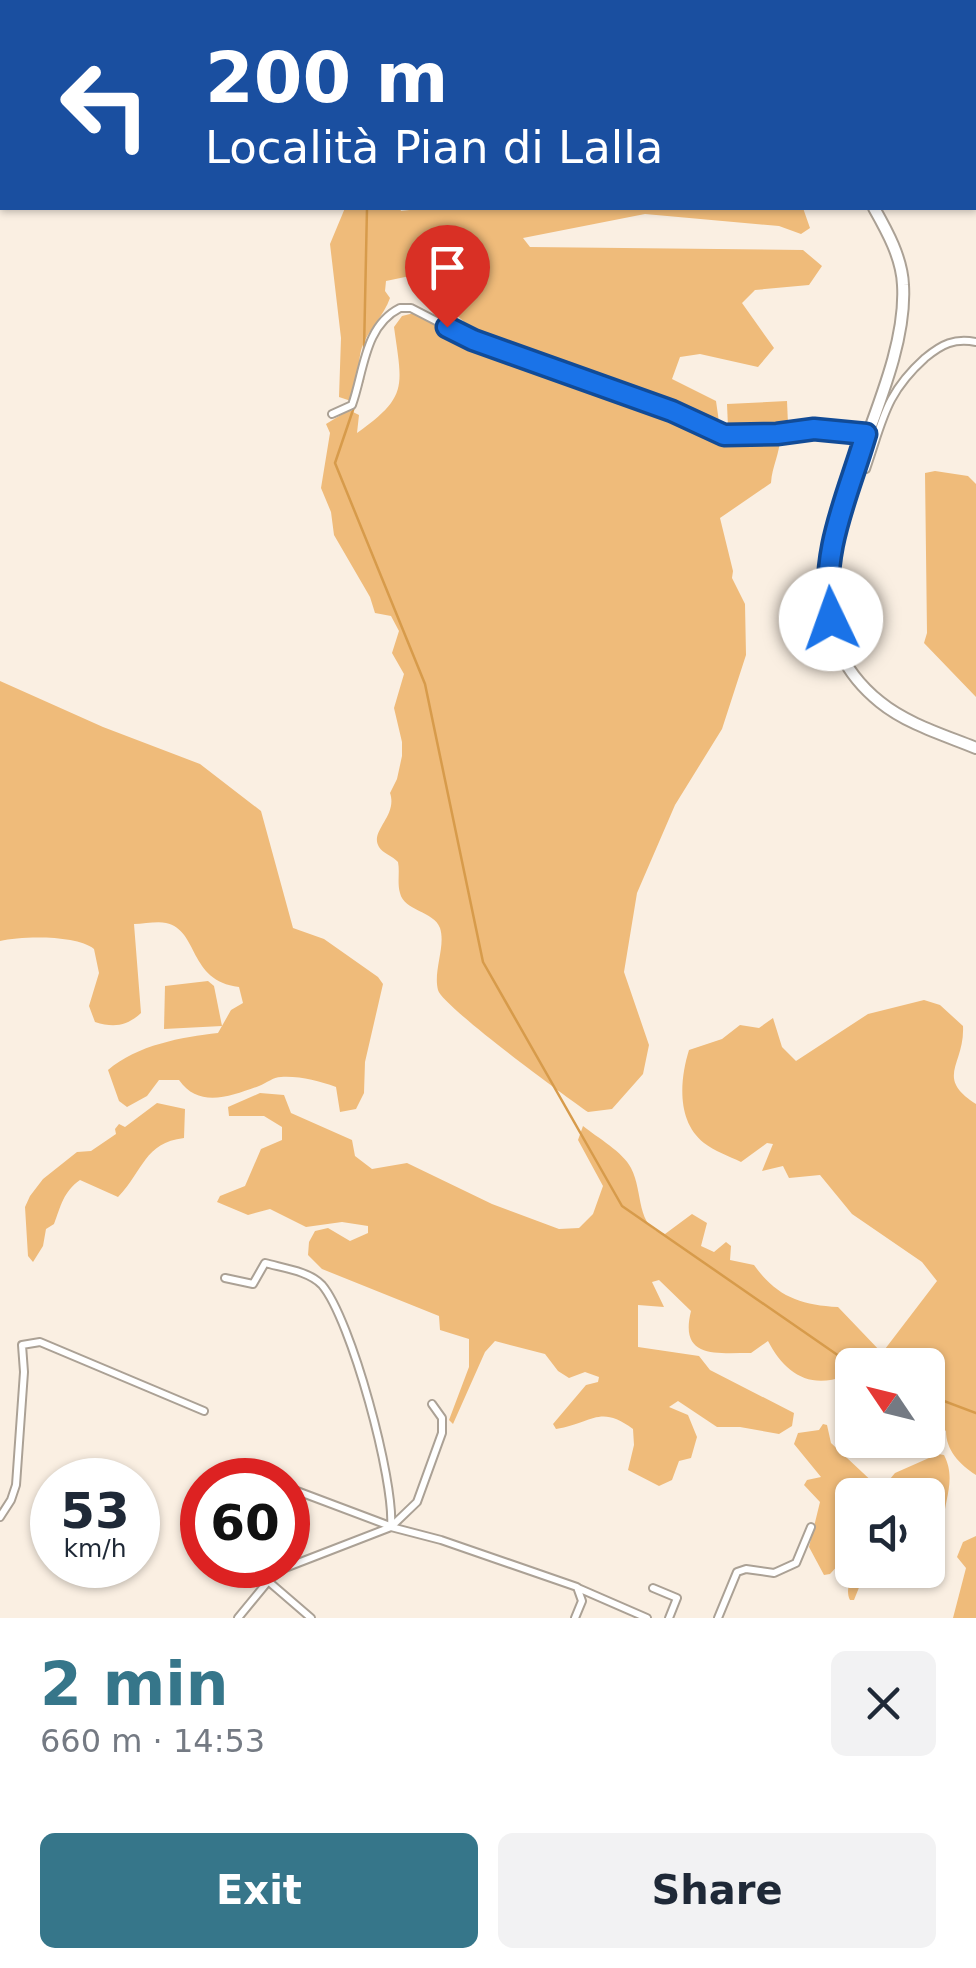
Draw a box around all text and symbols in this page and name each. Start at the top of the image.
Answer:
text: 200 m [205,37,448,119]
icon: left [40,40,170,170]
text: Località Pian di Lalla [205,121,663,174]
pin [405,225,490,328]
icon: arrive [420,240,475,295]
position arrow [779,567,883,671]
north arrow [835,1348,945,1458]
map controls [835,1348,945,1588]
speed limit sign: 60 [180,1458,310,1588]
button: sound [835,1478,945,1588]
text: 53 [60,1482,130,1540]
text: km/h [63,1534,127,1563]
text: 2 min [40,1649,228,1719]
button: close [831,1651,936,1756]
text: 660 m · 14:53 [40,1722,265,1760]
button: Exit [40,1833,478,1948]
button: Share [498,1833,936,1948]

